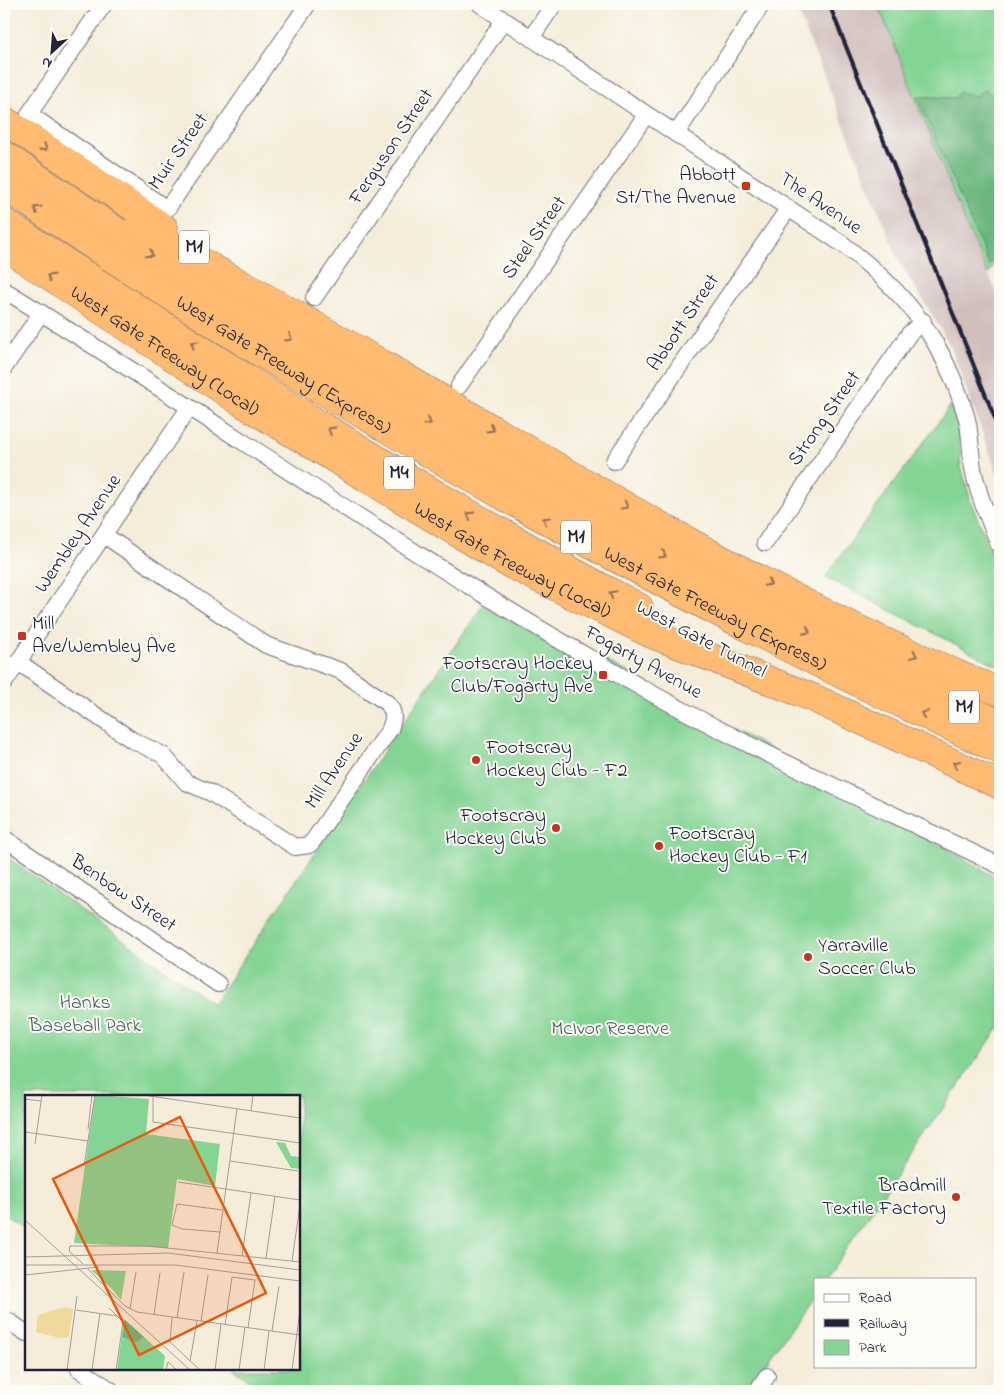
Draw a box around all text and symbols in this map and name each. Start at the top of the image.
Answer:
north arrow [28,28,78,78]
text: N [38,51,56,74]
street label: Ferguson Street [342,83,443,212]
street label: Muir Street [142,107,216,197]
one-way arrow [39,141,48,151]
place label: Abbott St/The Avenue [616,161,736,213]
street label: The Avenue [773,165,867,243]
marker: Abbott St/The Avenue [740,180,752,192]
street label: Steel Street [496,190,575,286]
one-way arrow [34,206,43,215]
road number: M1 [179,230,209,264]
one-way arrow [144,248,154,257]
street label: Abbott Street [641,268,728,378]
one-way arrow [47,274,56,283]
street label: West Gate Freeway (Local) [64,279,265,424]
street label: West Gate Freeway (Express) [170,288,397,443]
one-way arrow [283,332,292,342]
one-way arrow [190,341,199,351]
street label: Strong Street [781,365,870,473]
one-way arrow [423,415,432,425]
one-way arrow [485,422,494,432]
one-way arrow [328,427,337,437]
road number: M4 [384,456,414,489]
street label: Wembley Avenue [28,469,130,599]
street label: West Gate Freeway (Local) [408,495,616,626]
one-way arrow [620,500,629,510]
one-way arrow [467,511,476,521]
one-way arrow [543,517,552,527]
road number: M1 [561,520,591,554]
street label: West Gate Freeway (Express) [598,539,832,679]
one-way arrow [658,549,667,559]
one-way arrow [763,577,772,587]
one-way arrow [609,590,618,600]
street label: West Gate Tunnel [631,593,771,687]
place label: Mill Ave/Wembley Ave [32,610,176,662]
street label: Fogarty Avenue [578,618,707,708]
one-way arrow [801,625,810,635]
marker: Mill Ave/Wembley Ave [16,630,28,642]
one-way arrow [909,649,918,659]
place label: Footscray Hockey Club/Fogarty Ave [441,650,593,703]
marker: Footscray Hockey Club/Fogarty Ave [597,669,609,681]
road number: M1 [949,690,979,724]
one-way arrow [921,710,930,720]
street label: Mill Avenue [299,727,371,815]
place label: Footscray Hockey Club - F2 [485,734,627,786]
marker: Footscray Hockey Club - F2 [470,754,482,766]
one-way arrow [952,760,961,771]
place label: Footscray Hockey Club [445,802,546,854]
place label: Footscray Hockey Club - F1 [668,820,807,872]
marker: Footscray Hockey Club [550,822,562,834]
marker: Footscray Hockey Club - F1 [653,840,665,852]
street label: Benbow Street [64,847,182,940]
place label: Yarraville Soccer Club [818,932,916,984]
marker: Yarraville Soccer Club [802,951,814,963]
park label: Hanks Baseball Park [28,989,142,1041]
park label: McIvor Reserve [551,1015,669,1044]
inset map [25,1095,300,1370]
place label: Bradmill Textile Factory [822,1172,946,1224]
marker: Bradmill Textile Factory [950,1191,962,1203]
legend [814,1278,976,1368]
text: Road [859,1287,892,1309]
text: Railway [859,1313,907,1336]
text: Park [859,1337,887,1359]

